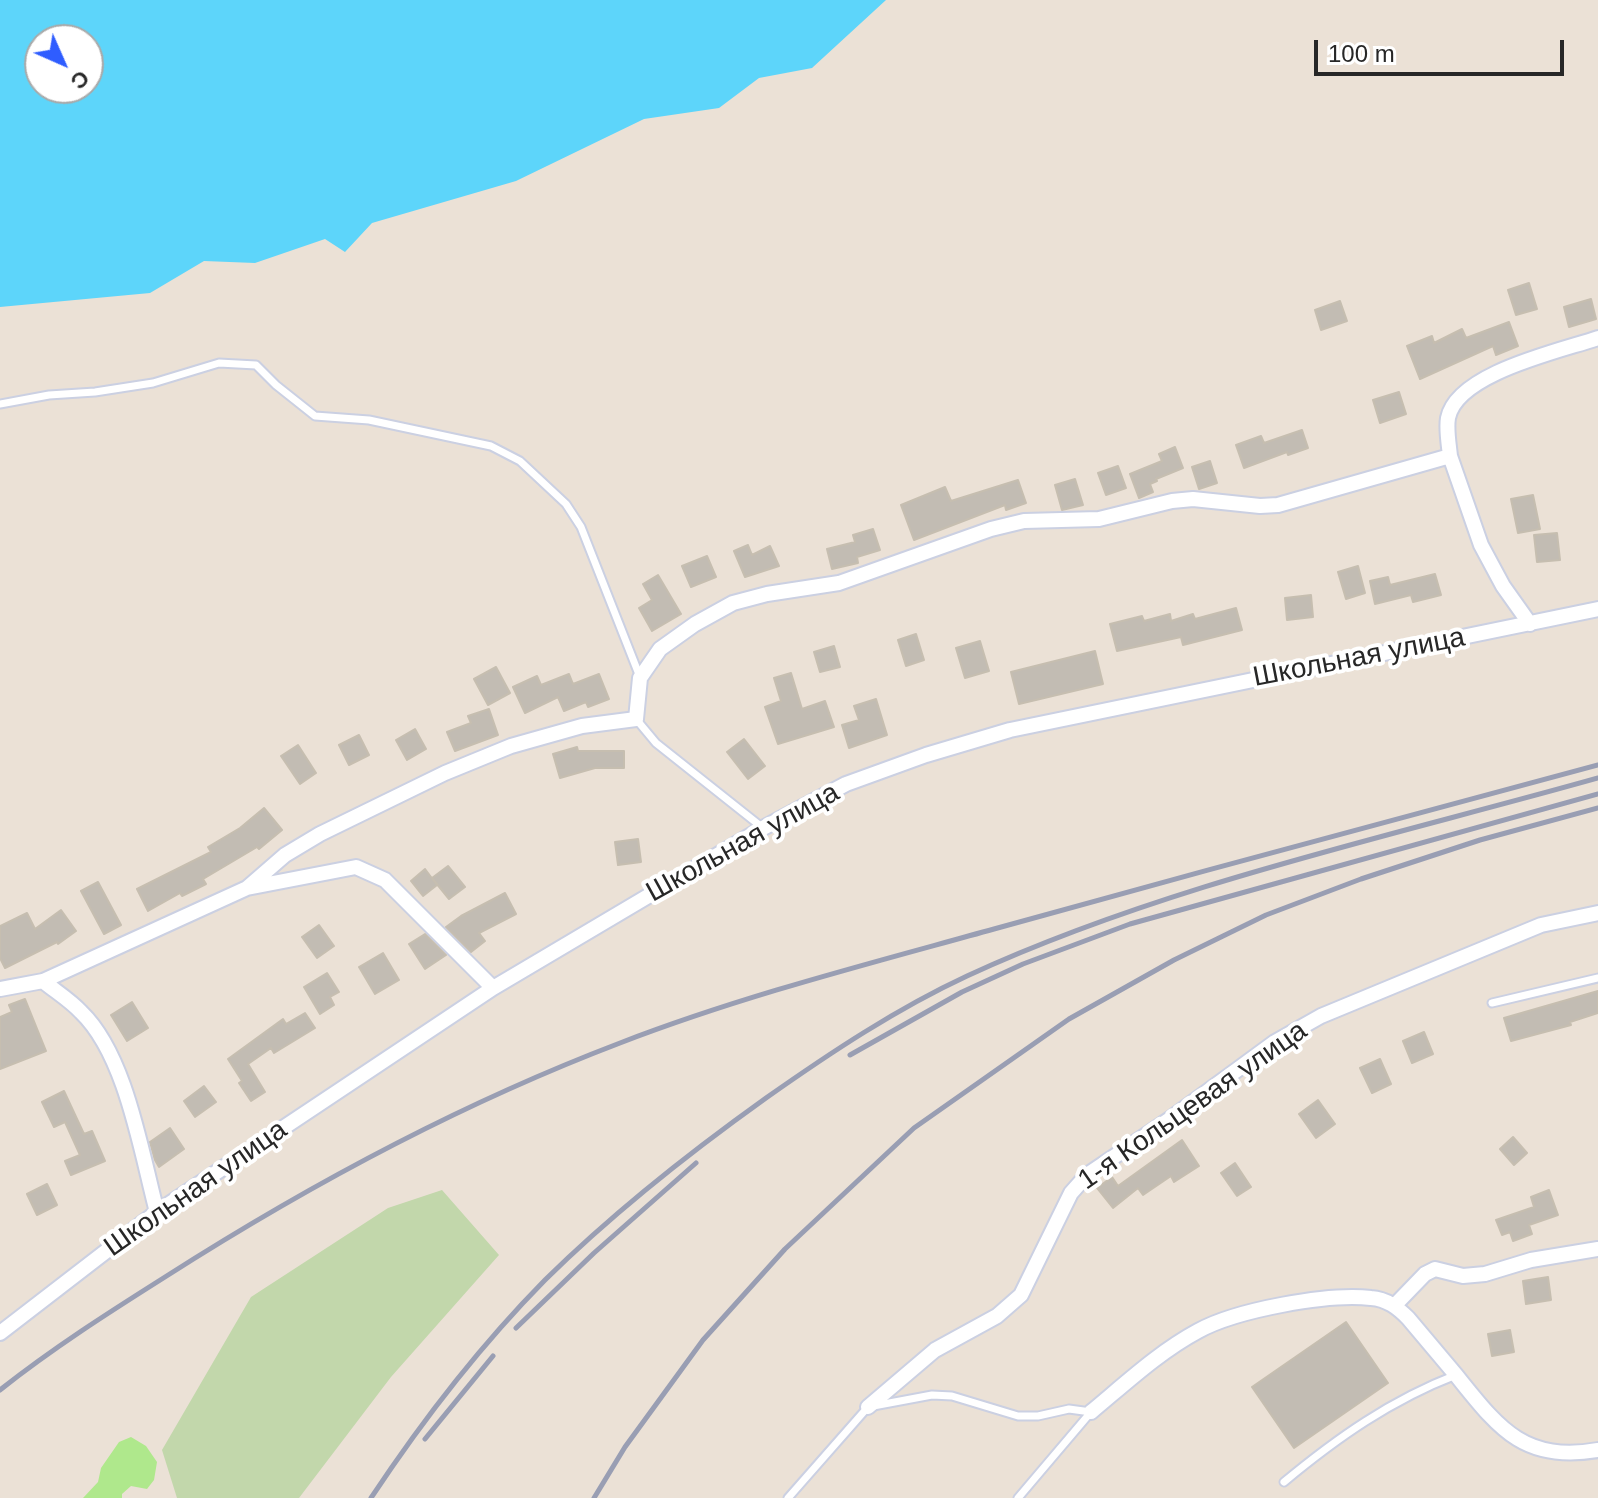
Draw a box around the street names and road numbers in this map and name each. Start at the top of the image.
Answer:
street label: Школьная улица [1250,621,1468,695]
street label: Школьная улица [641,776,845,910]
street label: 1-я Кольцевая улица [1072,1014,1314,1198]
street label: Школьная улица [98,1114,294,1264]

